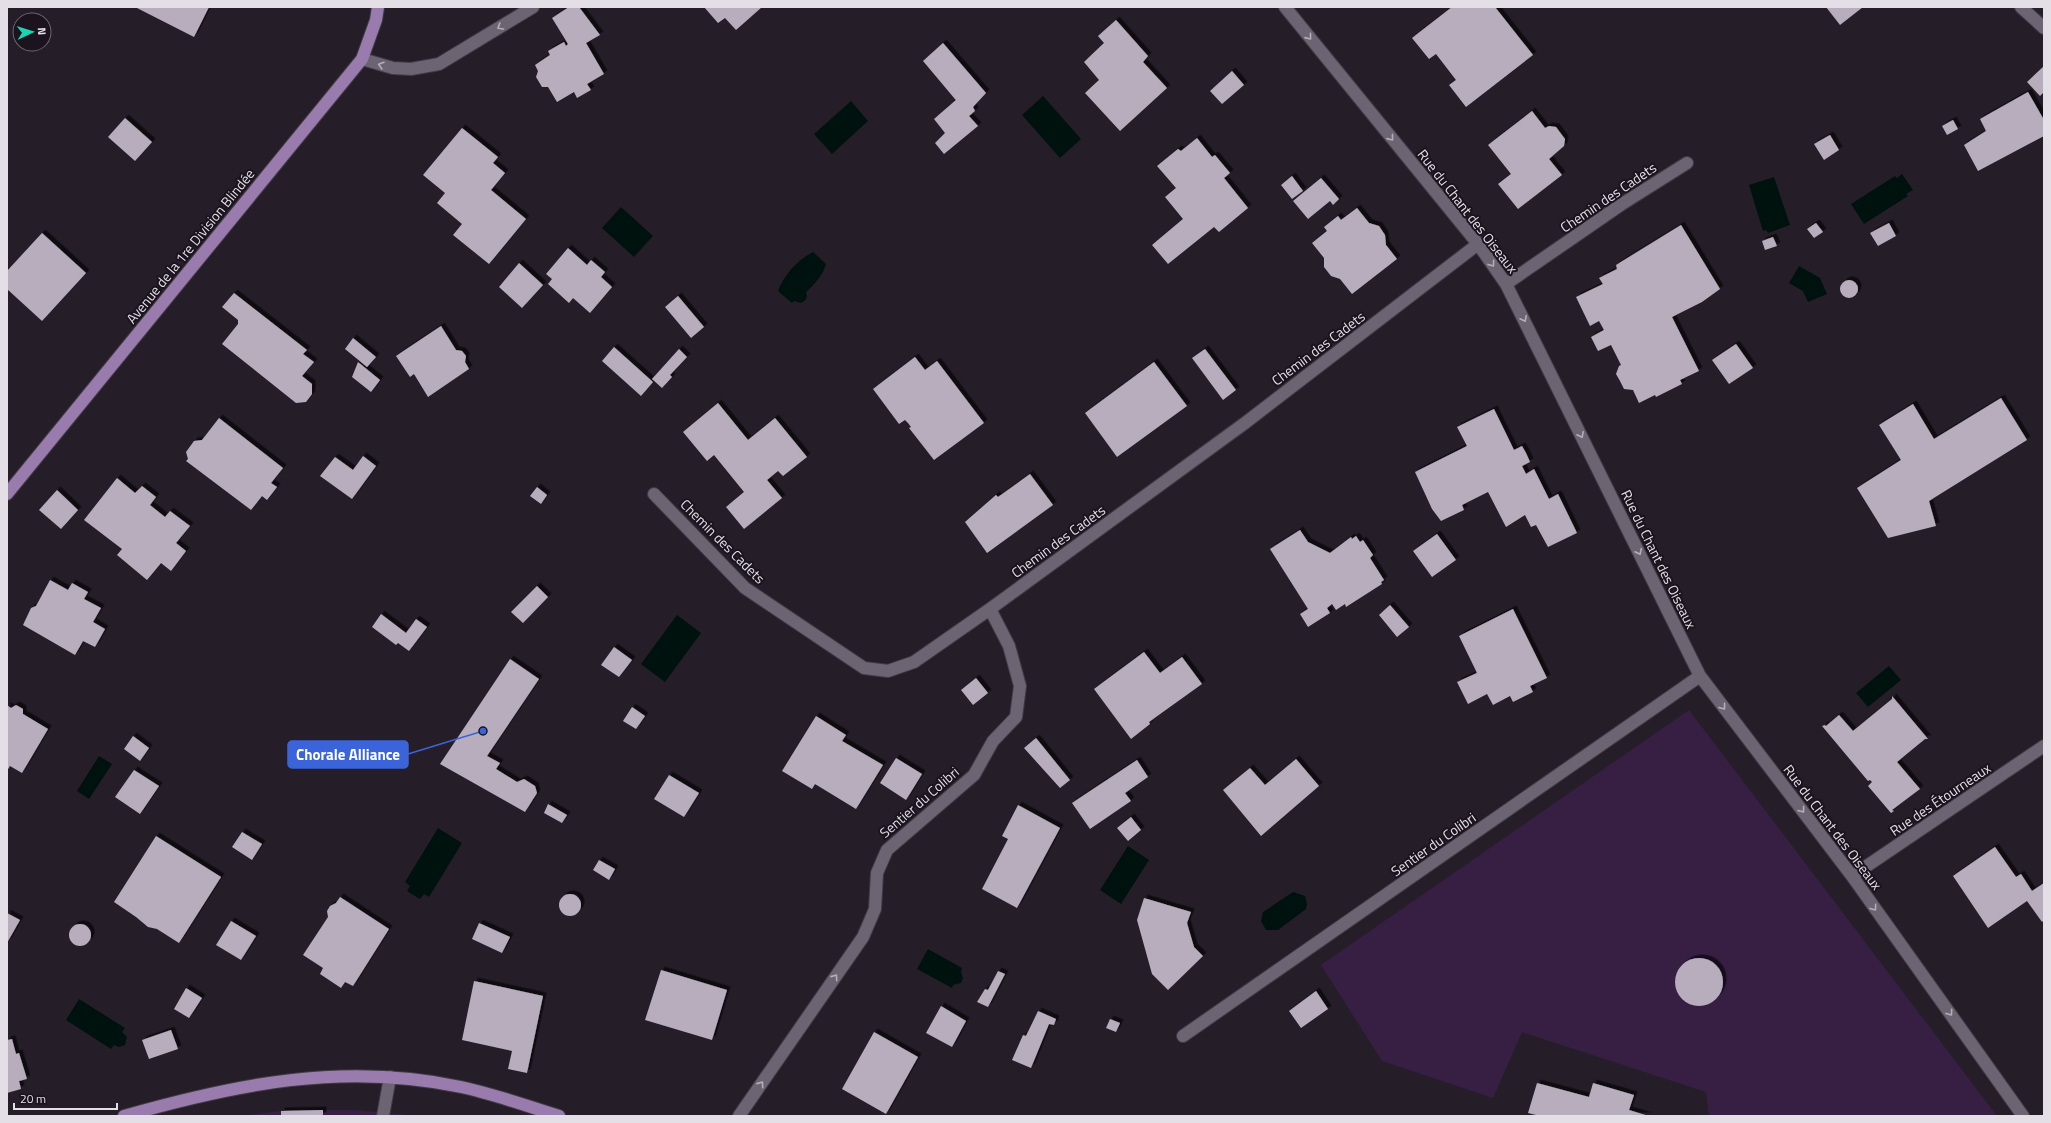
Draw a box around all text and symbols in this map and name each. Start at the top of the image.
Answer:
north arrow [12,12,52,52]
one-way arrow [497,22,504,30]
text: N [34,27,50,36]
one-way arrow [1305,33,1312,40]
one-way arrow [378,61,385,70]
one-way arrow [1387,133,1394,141]
street label: Rue du Chant des Oiseaux [1413,144,1524,278]
street label: Chemin des Cadets [1556,157,1660,237]
street label: Avenue de la 1re Division Blindée [121,164,259,328]
one-way arrow [1487,260,1495,267]
street label: Chemin des Cadets [1267,306,1369,390]
one-way arrow [1519,314,1526,322]
one-way arrow [1576,431,1584,439]
street label: Rue du Chant des Oiseaux [1616,486,1702,633]
street label: Chemin des Cadets [676,494,770,588]
street label: Chemin des Cadets [1006,500,1110,582]
one-way arrow [1634,548,1642,555]
one-way arrow [1719,702,1726,709]
callout: Chorale Alliance [288,741,408,768]
text: Chorale Alliance [296,743,400,766]
street label: Rue des Étourneaux [1885,757,1995,841]
street label: Rue du Chant des Oiseaux [1779,760,1888,895]
street label: Sentier du Colibri [875,761,963,843]
one-way arrow [1797,806,1804,813]
street label: Sentier du Colibri [1386,807,1480,881]
one-way arrow [1870,903,1877,910]
one-way arrow [830,975,837,982]
one-way arrow [1945,1009,1952,1016]
one-way arrow [756,1081,764,1088]
scale bar [14,1085,117,1111]
text: 20 m [20,1089,46,1108]

